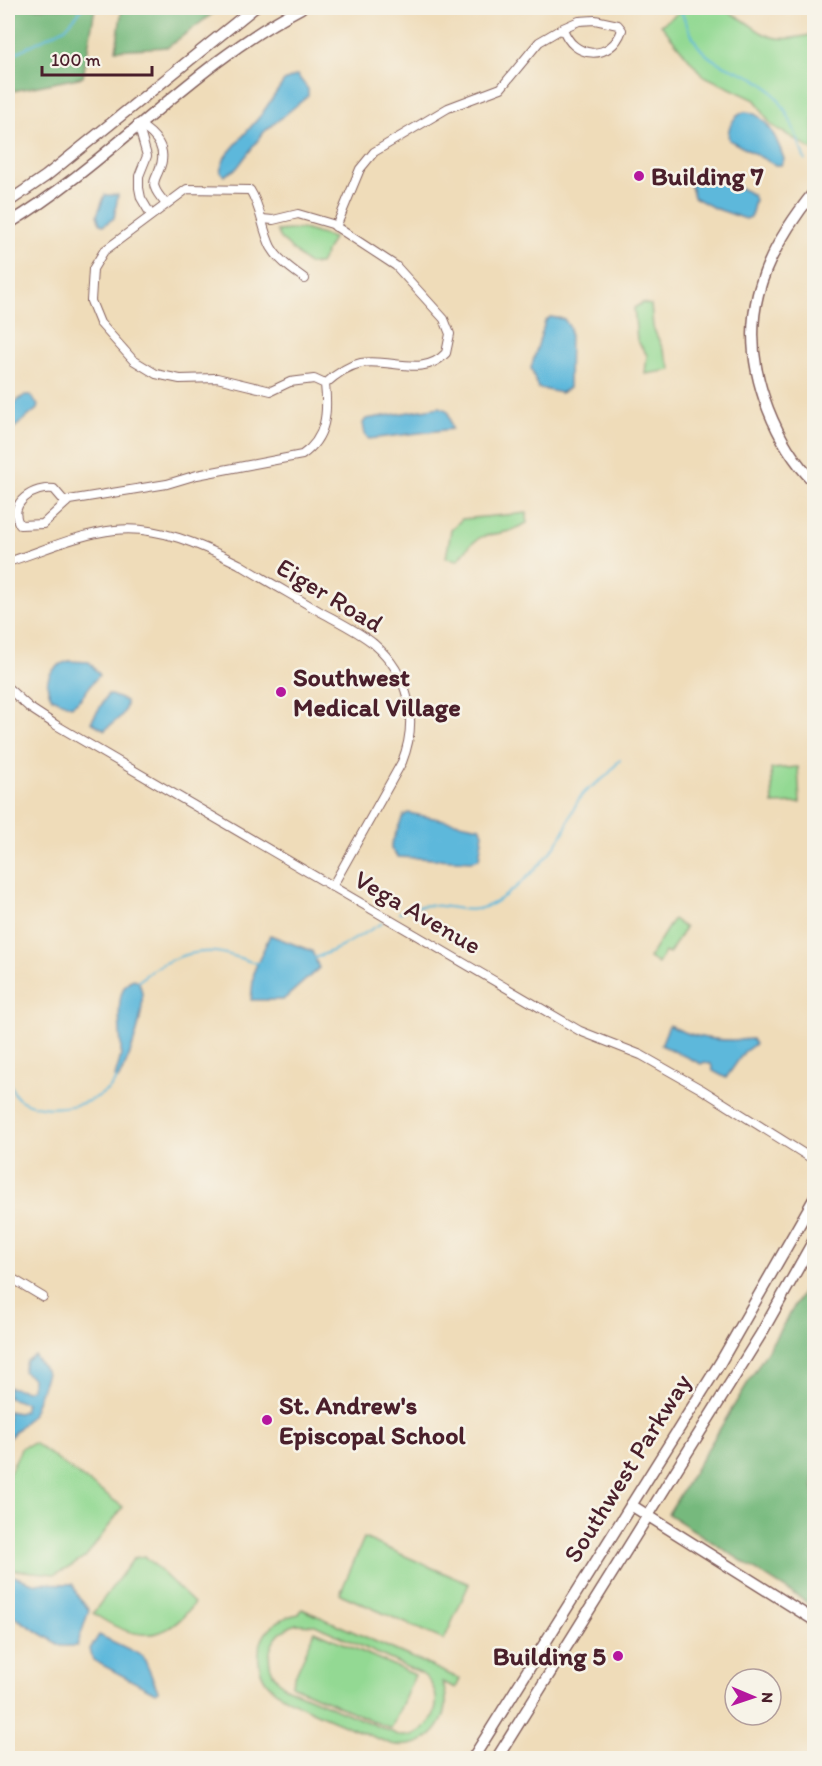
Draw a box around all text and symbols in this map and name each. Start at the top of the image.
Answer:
scale bar [42,39,152,77]
text: 100 m [51,49,101,71]
place label: Building 7 [651,160,764,192]
marker: Building 7 [632,169,646,183]
street label: Eiger Road [271,551,389,639]
place label: Southwest Medical Village [293,661,461,723]
marker: Southwest Medical Village [274,685,288,699]
street label: Vega Avenue [349,863,487,961]
street label: Southwest Parkway [556,1368,698,1568]
place label: St. Andrew's Episcopal School [279,1389,466,1451]
marker: St. Andrew's Episcopal School [260,1413,274,1427]
place label: Building 5 [493,1640,606,1672]
marker: Building 5 [611,1649,625,1663]
north arrow [723,1667,783,1727]
text: N [758,1692,777,1703]

